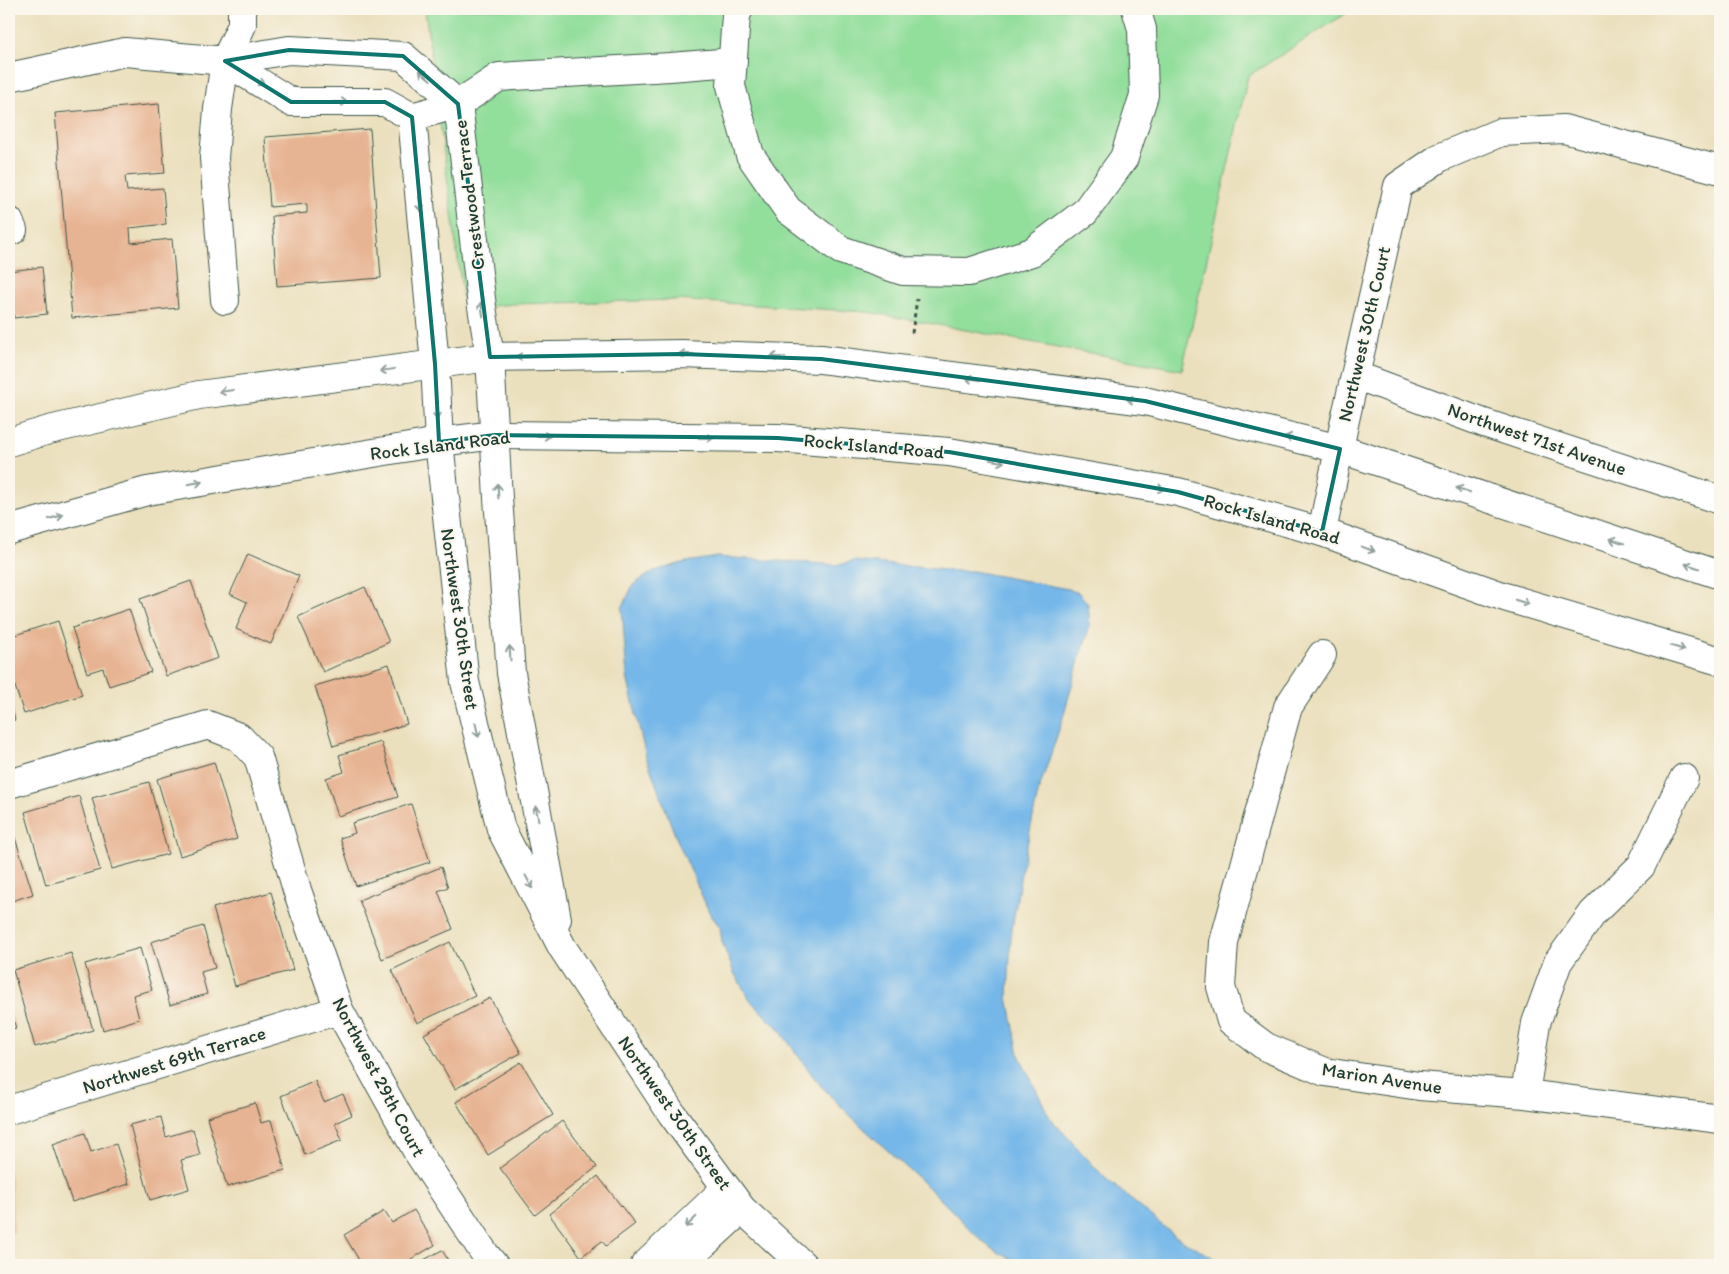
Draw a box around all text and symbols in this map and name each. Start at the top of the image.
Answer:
one-way arrow [419,70,432,81]
one-way arrow [251,77,265,87]
one-way arrow [332,97,348,107]
street label: Crestwood Terrace [448,119,490,271]
one-way arrow [415,195,425,211]
street label: Northwest 30th Court [1333,244,1395,424]
one-way arrow [477,301,487,317]
one-way arrow [678,349,694,359]
one-way arrow [515,352,531,361]
one-way arrow [770,352,786,361]
one-way arrow [379,365,395,375]
one-way arrow [966,374,982,384]
one-way arrow [218,387,234,397]
one-way arrow [1127,395,1143,405]
street label: Northwest 71st Avenue [1445,398,1629,480]
one-way arrow [433,404,442,420]
street label: Rock Island Road [369,425,512,465]
street label: Rock Island Road [803,428,946,464]
one-way arrow [535,431,551,441]
one-way arrow [698,433,714,442]
one-way arrow [1285,433,1301,442]
one-way arrow [988,456,1004,466]
one-way arrow [186,477,202,487]
one-way arrow [493,483,502,499]
one-way arrow [1148,484,1164,494]
one-way arrow [1456,485,1471,494]
street label: Rock Island Road [1201,488,1343,550]
one-way arrow [47,511,63,521]
street label: Northwest 30th Street [436,527,484,711]
one-way arrow [1610,536,1626,545]
one-way arrow [1360,545,1376,554]
one-way arrow [1685,561,1700,570]
one-way arrow [1514,597,1530,607]
one-way arrow [1669,644,1685,654]
one-way arrow [505,645,515,661]
one-way arrow [473,721,482,737]
one-way arrow [532,806,542,822]
one-way arrow [524,875,534,889]
street label: Northwest 29th Court [327,993,431,1161]
street label: Northwest 69th Terrace [80,1021,268,1099]
street label: Northwest 30th Street [613,1031,737,1195]
street label: Marion Avenue [1320,1057,1444,1099]
one-way arrow [685,1216,697,1228]

